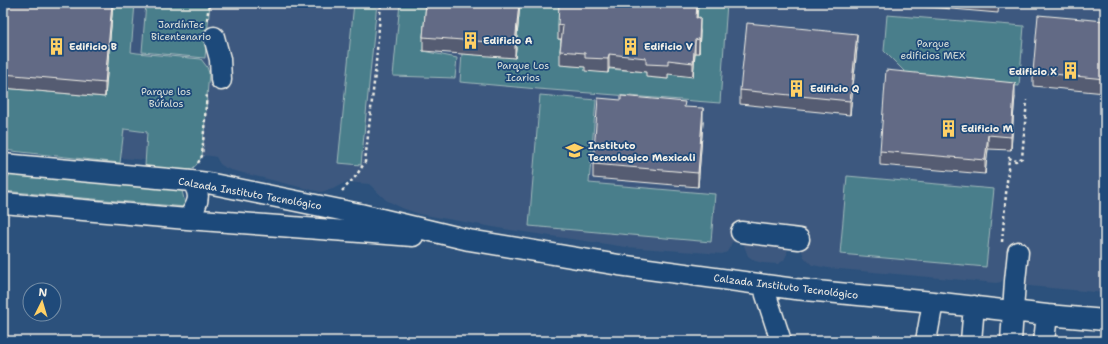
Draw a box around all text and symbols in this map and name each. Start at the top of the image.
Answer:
park label: JardínTec Bicentenario [151,18,211,43]
building icon: Edificio A [460,30,480,50]
place label: Edificio A [483,34,533,47]
building icon: Edificio B [46,36,66,56]
building icon: Edificio V [621,36,641,56]
park label: Parque edificios MEX [900,37,966,62]
place label: Edificio B [69,40,117,53]
place label: Edificio V [644,40,693,53]
park label: Parque Los Icarios [497,59,549,84]
building icon: Edificio X [1060,61,1080,81]
place label: Edificio X [1009,65,1057,78]
building icon: Edificio Q [787,78,807,98]
place label: Edificio Q [810,82,860,95]
park label: Parque los Búfalos [141,85,191,110]
building icon: Edificio M [938,118,958,138]
place label: Edificio M [961,122,1014,135]
place label: Instituto Tecnologico Mexicali [588,139,695,164]
school or university icon: Instituto Tecnologico Mexicali [565,141,585,161]
street label: Calzada Instituto Tecnológico [177,174,323,213]
street label: Calzada Instituto Tecnológico [713,271,859,302]
north arrow [22,282,62,322]
text: N [38,285,48,300]

